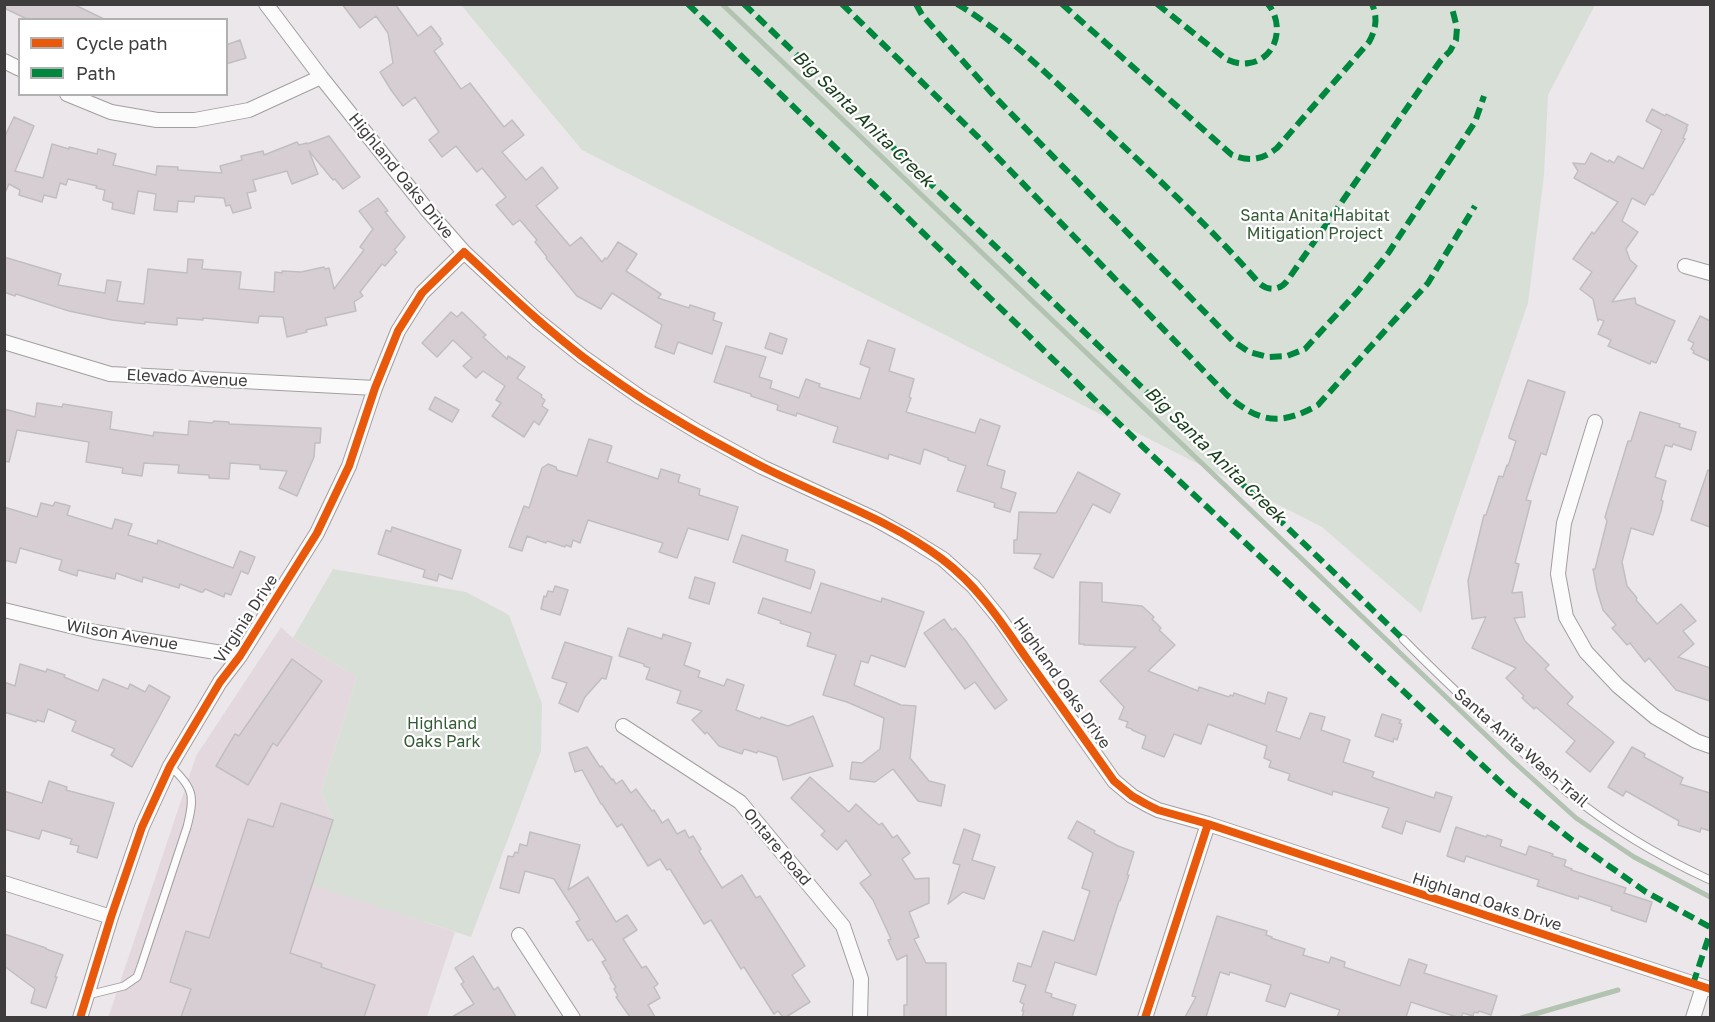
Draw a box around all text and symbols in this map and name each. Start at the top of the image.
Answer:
legend [18,18,228,96]
text: Cycle path [76,32,168,54]
water label: Big Santa Anita Creek [788,46,938,192]
text: Path [76,62,116,84]
street label: Highland Oaks Drive [344,109,458,243]
park label: Santa Anita Habitat Mitigation Project [1240,206,1390,244]
street label: Elevado Avenue [126,365,248,391]
water label: Big Santa Anita Creek [1140,382,1290,528]
street label: Virginia Drive [210,571,282,667]
street label: Highland Oaks Drive [1009,614,1115,752]
street label: Wilson Avenue [65,616,179,654]
street label: Santa Anita Wash Trail [1450,684,1592,812]
park label: Highland Oaks Park [403,714,481,752]
street label: Ontare Road [739,804,815,890]
street label: Highland Oaks Drive [1410,869,1564,935]

